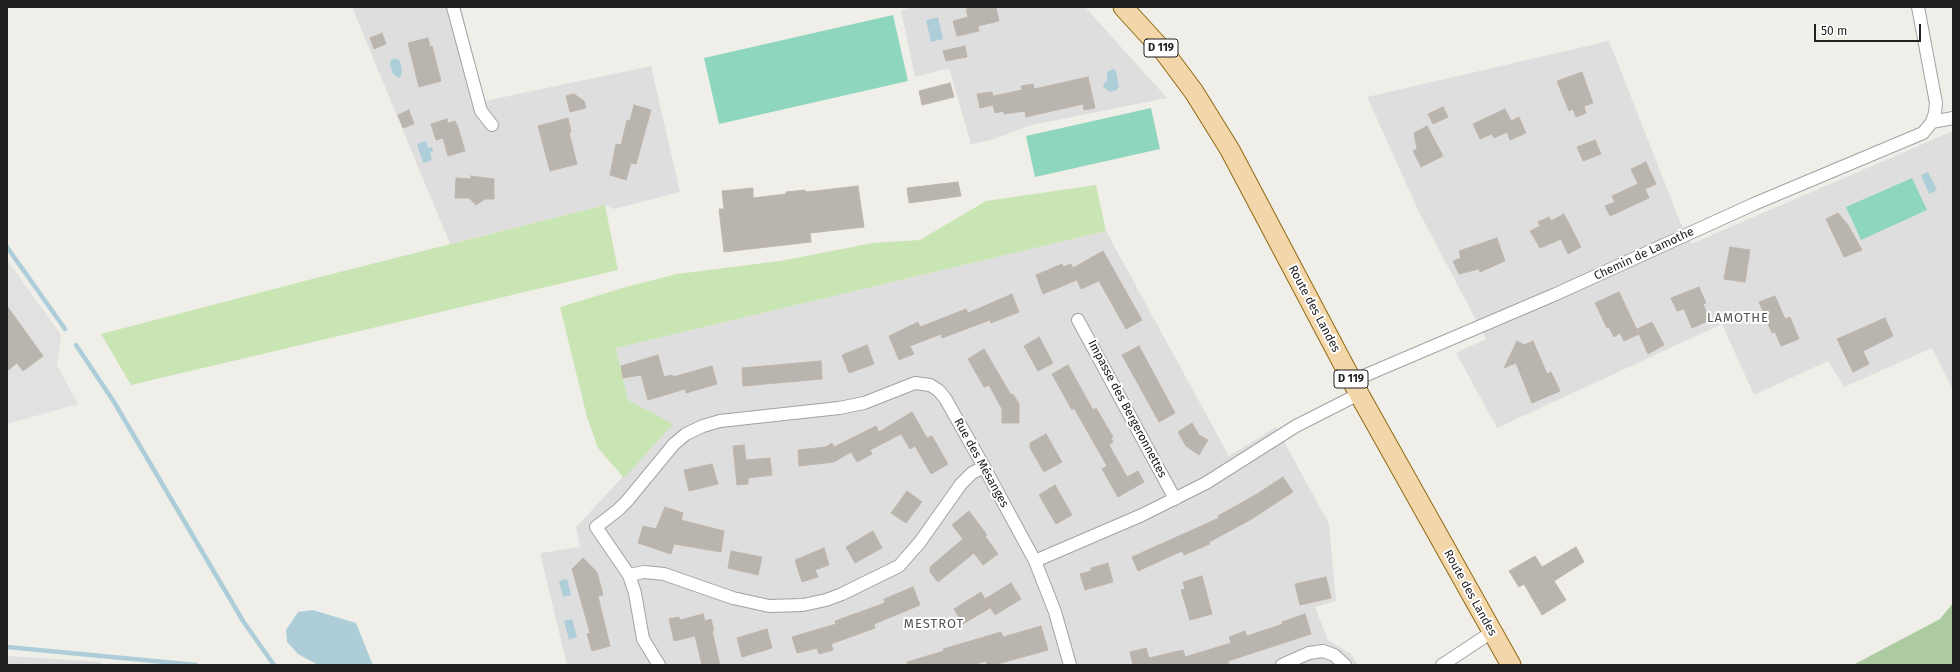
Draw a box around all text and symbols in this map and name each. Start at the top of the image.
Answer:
scale bar [1816,16,1923,42]
text: 50 m [1821,24,1847,38]
road number: D 119 [1144,39,1178,57]
street label: Chemin de Lamothe [1592,225,1696,283]
street label: Route des Landes [1285,263,1343,355]
district label: LAMOTHE [1707,310,1769,326]
street label: Impasse des Bergeronnettes [1085,338,1169,480]
road number: D 119 [1334,370,1368,388]
street label: Rue des Mésanges [951,416,1011,510]
street label: Route des Landes [1440,547,1500,639]
district label: MESTROT [904,616,964,632]

